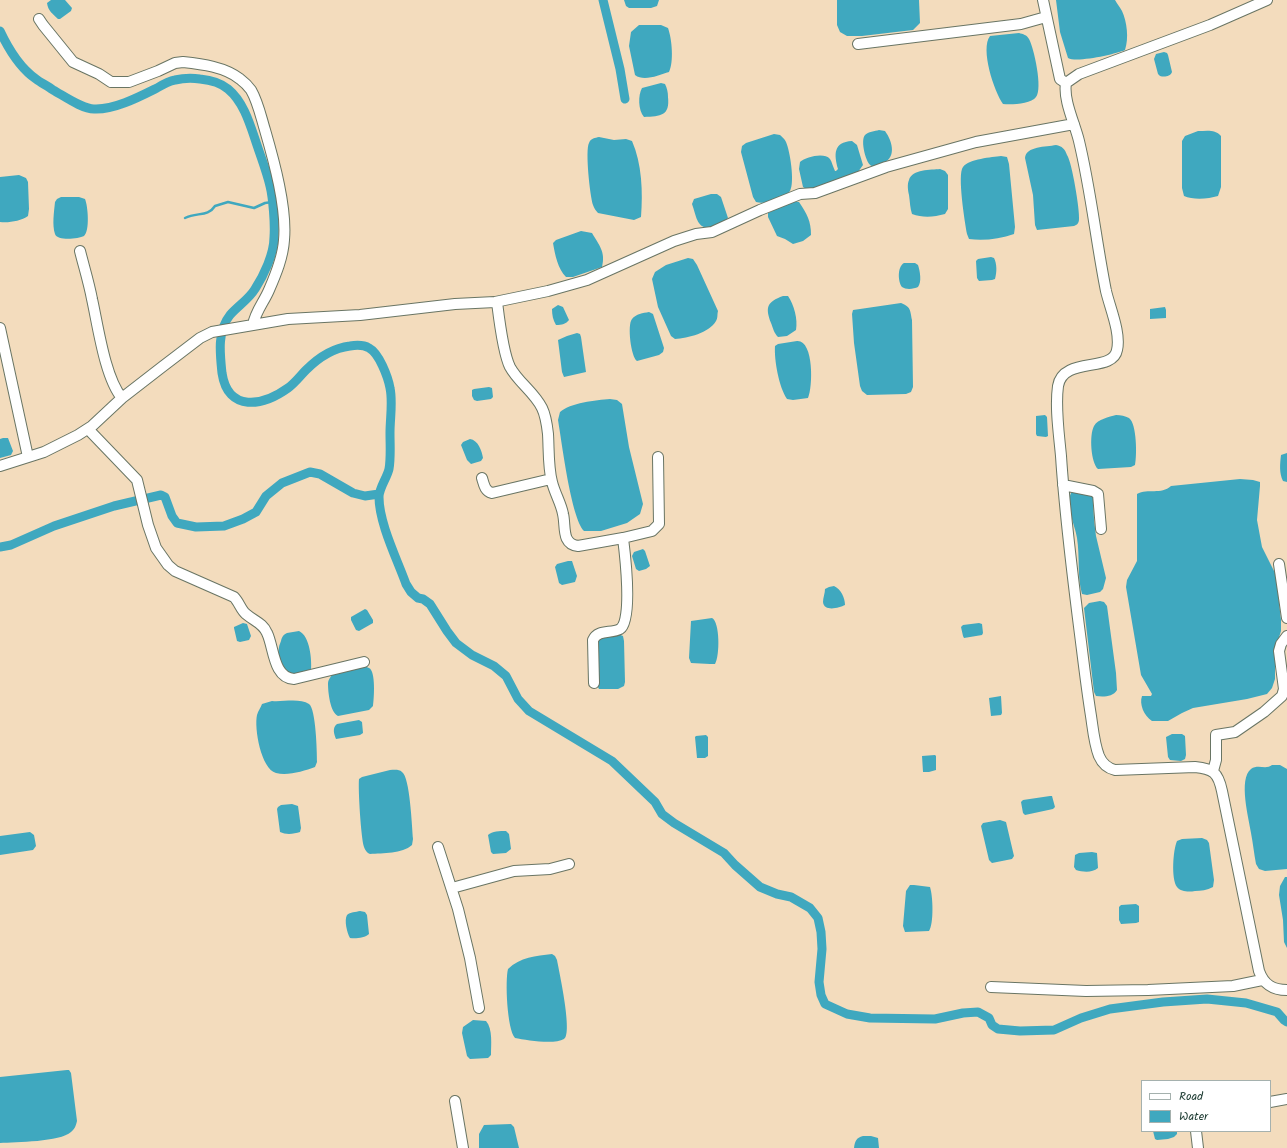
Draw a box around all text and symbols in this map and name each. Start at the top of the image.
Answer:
legend [1141,1080,1271,1132]
text: Road [1179,1087,1203,1106]
text: Water [1179,1107,1208,1126]

